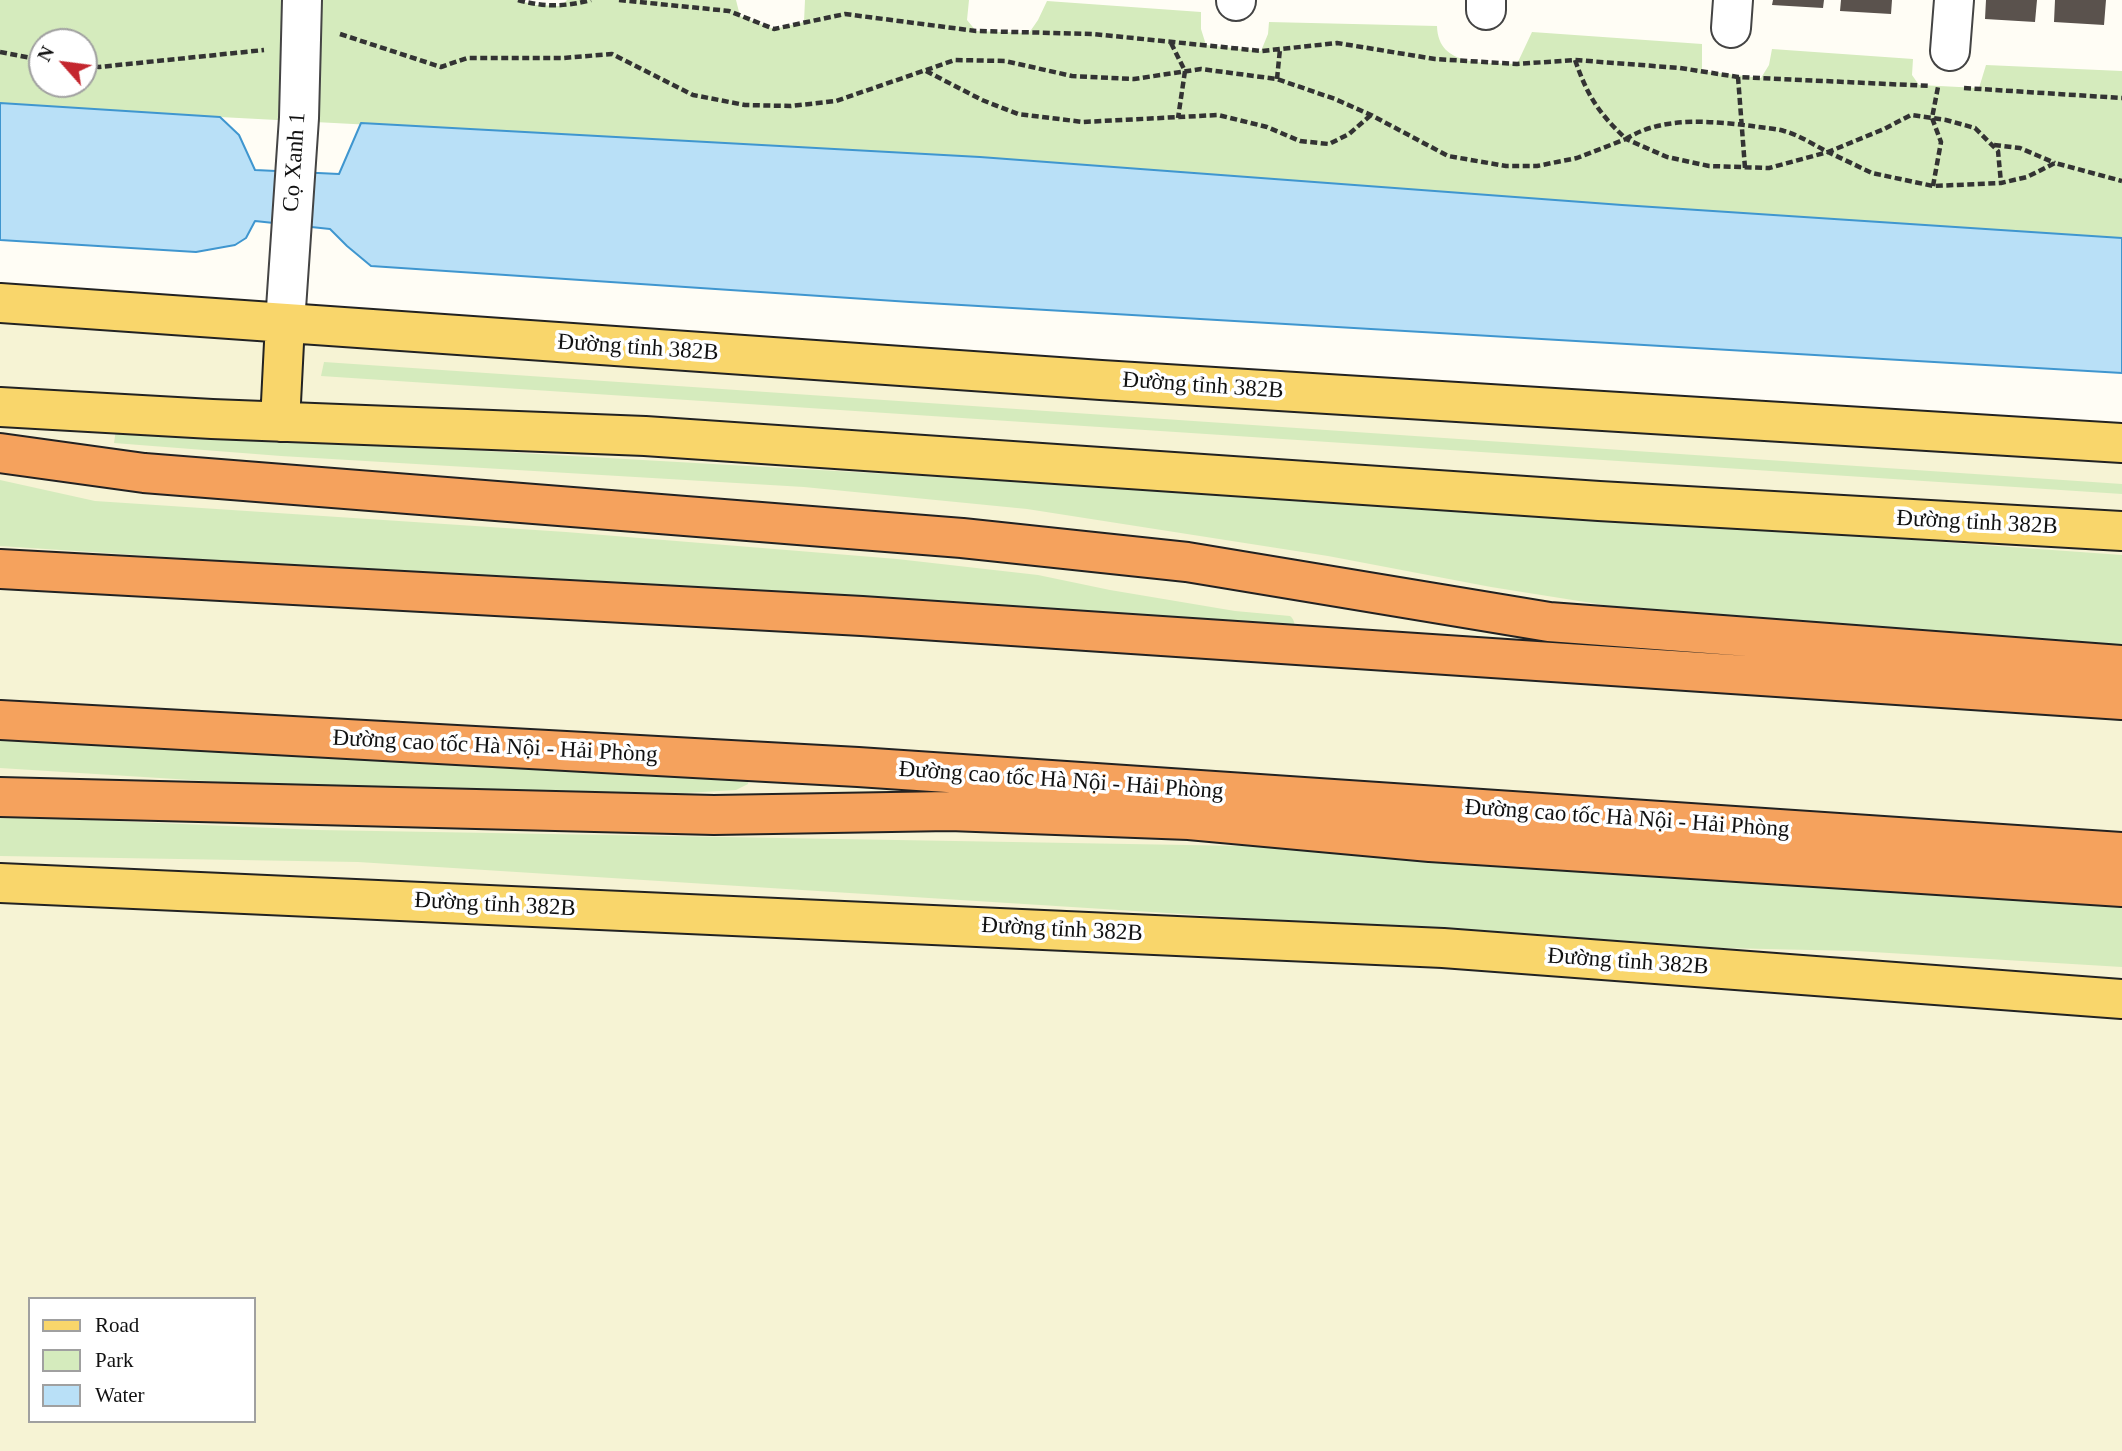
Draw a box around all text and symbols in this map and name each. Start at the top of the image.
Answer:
north arrow [28,28,98,98]
text: N [33,43,58,65]
street label: Cọ Xanh 1 [278,111,312,213]
street label: Đường tỉnh 382B [557,329,719,367]
street label: Đường tỉnh 382B [1122,367,1284,405]
street label: Đường tỉnh 382B [1896,505,2058,541]
street label: Đường cao tốc Hà Nội - Hải Phòng [332,725,658,769]
street label: Đường cao tốc Hà Nội - Hải Phòng [898,756,1224,806]
street label: Đường cao tốc Hà Nội - Hải Phòng [1464,794,1790,844]
street label: Đường tỉnh 382B [414,887,576,923]
street label: Đường tỉnh 382B [981,912,1143,948]
street label: Đường tỉnh 382B [1547,943,1709,981]
legend [28,1297,256,1423]
text: Road [95,1313,139,1337]
text: Park [95,1348,134,1372]
text: Water [95,1383,145,1407]

